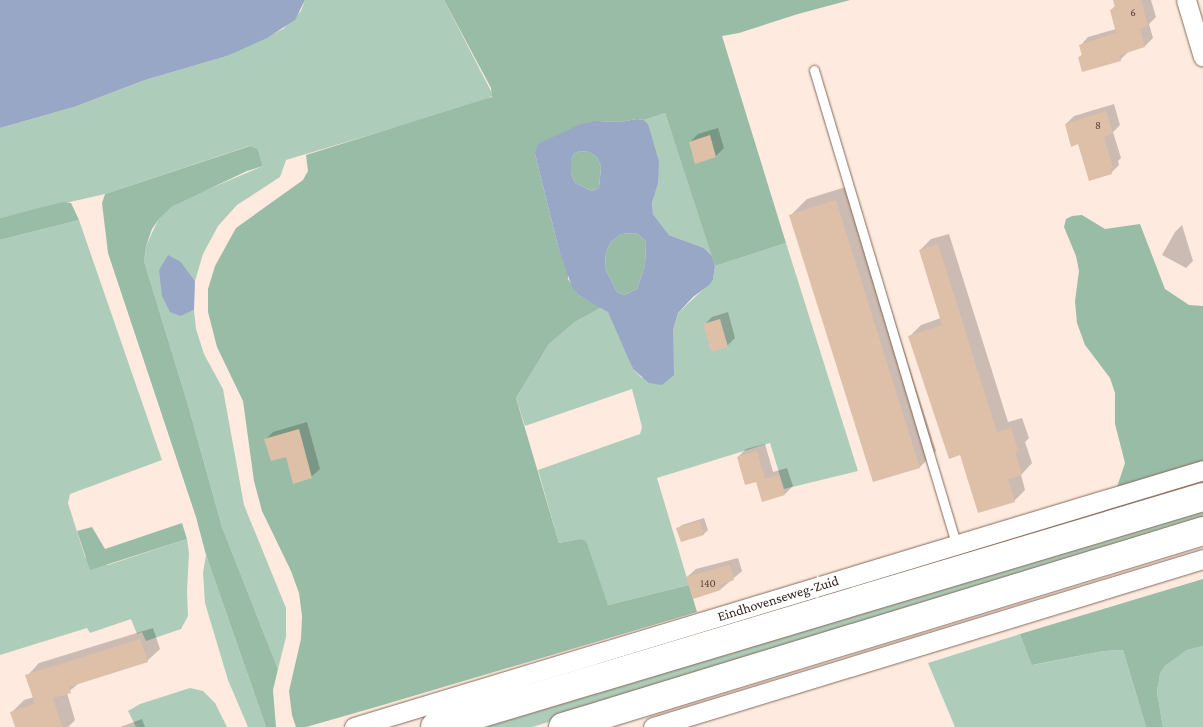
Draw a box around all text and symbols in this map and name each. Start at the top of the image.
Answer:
house number: 6 [1130,5,1136,19]
house number: 8 [1095,118,1101,132]
street label: Eindhovenseweg-Zuid [715,572,841,624]
house number: 140 [700,576,716,590]

